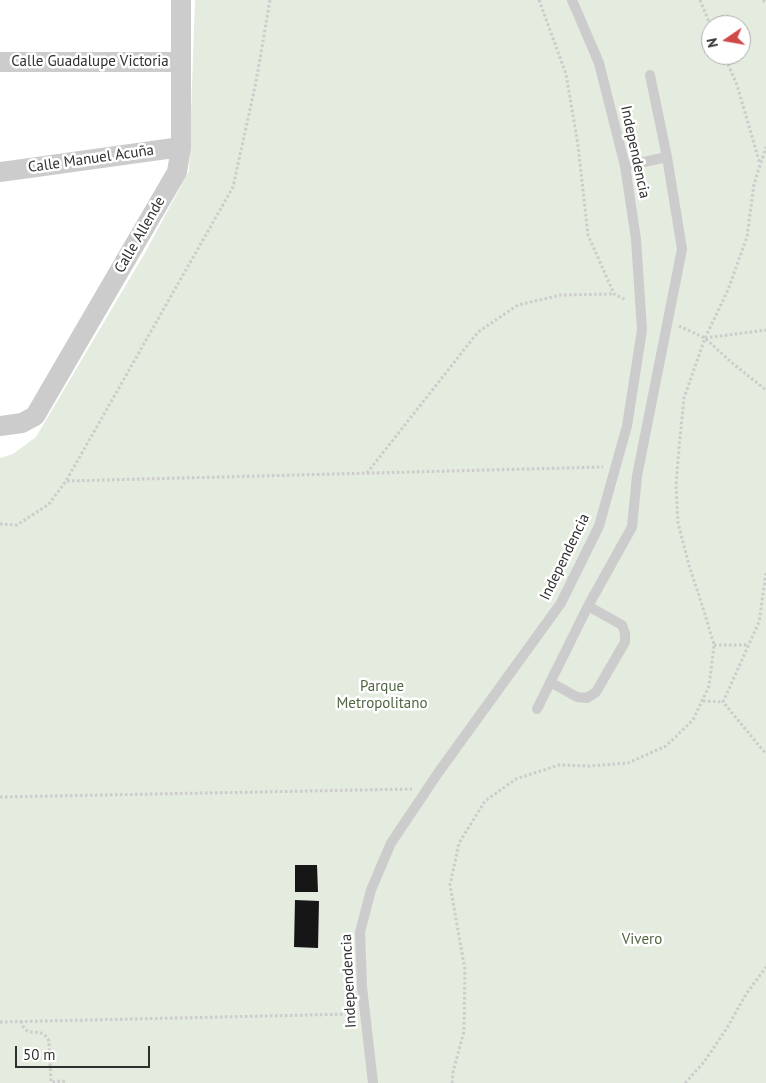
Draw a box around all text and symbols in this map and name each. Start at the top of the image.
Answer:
north arrow [701,15,751,65]
text: N [703,37,722,49]
street label: Calle Guadalupe Victoria [11,53,169,71]
street label: Independencia [616,104,654,200]
street label: Calle Manuel Acuña [27,141,155,177]
street label: Calle Allende [111,194,169,276]
street label: Independencia [536,511,594,603]
park label: Parque Metropolitano [336,678,428,713]
park label: Vivero [622,931,662,949]
street label: Independencia [338,933,360,1029]
scale bar [18,1036,152,1068]
text: 50 m [23,1045,56,1064]

